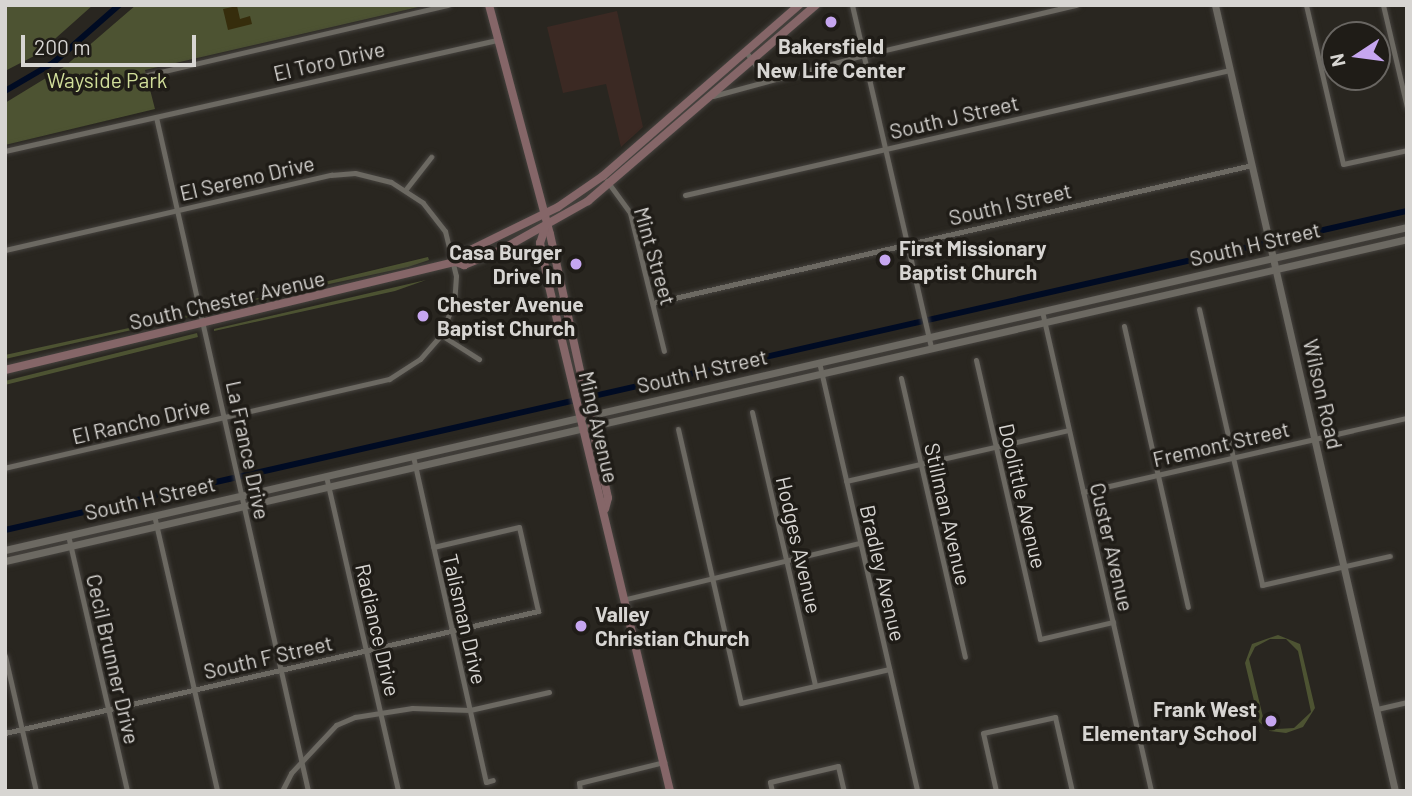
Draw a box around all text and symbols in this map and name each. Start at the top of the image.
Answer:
marker: Bakersfield New Life Center [823,14,839,30]
scale bar [24,21,200,65]
north arrow [1321,21,1391,91]
place label: Bakersfield New Life Center [756,33,906,83]
text: 200 m [34,34,91,59]
street label: El Toro Drive [271,36,387,86]
text: N [1324,52,1350,69]
park label: Wayside Park [47,67,167,93]
street label: South J Street [887,90,1021,144]
street label: El Sereno Drive [177,150,317,206]
street label: South I Street [946,178,1074,230]
street label: Mint Street [629,204,681,308]
street label: South H Street [1187,217,1323,271]
place label: First Missionary Baptist Church [899,235,1046,285]
place label: Casa Burger Drive In [449,239,562,289]
marker: First Missionary Baptist Church [877,252,893,268]
marker: Casa Burger Drive In [568,256,584,272]
street label: South Chester Avenue [127,265,327,335]
place label: Chester Avenue Baptist Church [437,291,584,341]
marker: Chester Avenue Baptist Church [415,308,431,324]
street label: Wilson Road [1298,337,1348,451]
street label: South H Street [634,344,770,398]
street label: Ming Avenue [574,369,624,485]
street label: La France Drive [221,378,275,522]
street label: El Rancho Drive [69,393,213,449]
street label: Fremont Street [1150,416,1292,472]
street label: Doolittle Avenue [994,421,1052,571]
street label: Stillman Avenue [919,440,977,588]
street label: South H Street [82,471,218,525]
street label: Hodges Avenue [771,474,827,616]
street label: Custer Avenue [1085,480,1139,614]
street label: Bradley Avenue [855,502,911,644]
street label: Talisman Drive [438,551,492,687]
street label: Radiance Drive [350,561,406,699]
street label: Cecil Brunner Drive [81,572,145,746]
place label: Valley Christian Church [595,601,750,651]
marker: Valley Christian Church [573,618,589,634]
street label: South F Street [201,630,335,684]
place label: Frank West Elementary School [1082,696,1257,746]
marker: Frank West Elementary School [1263,713,1279,729]

